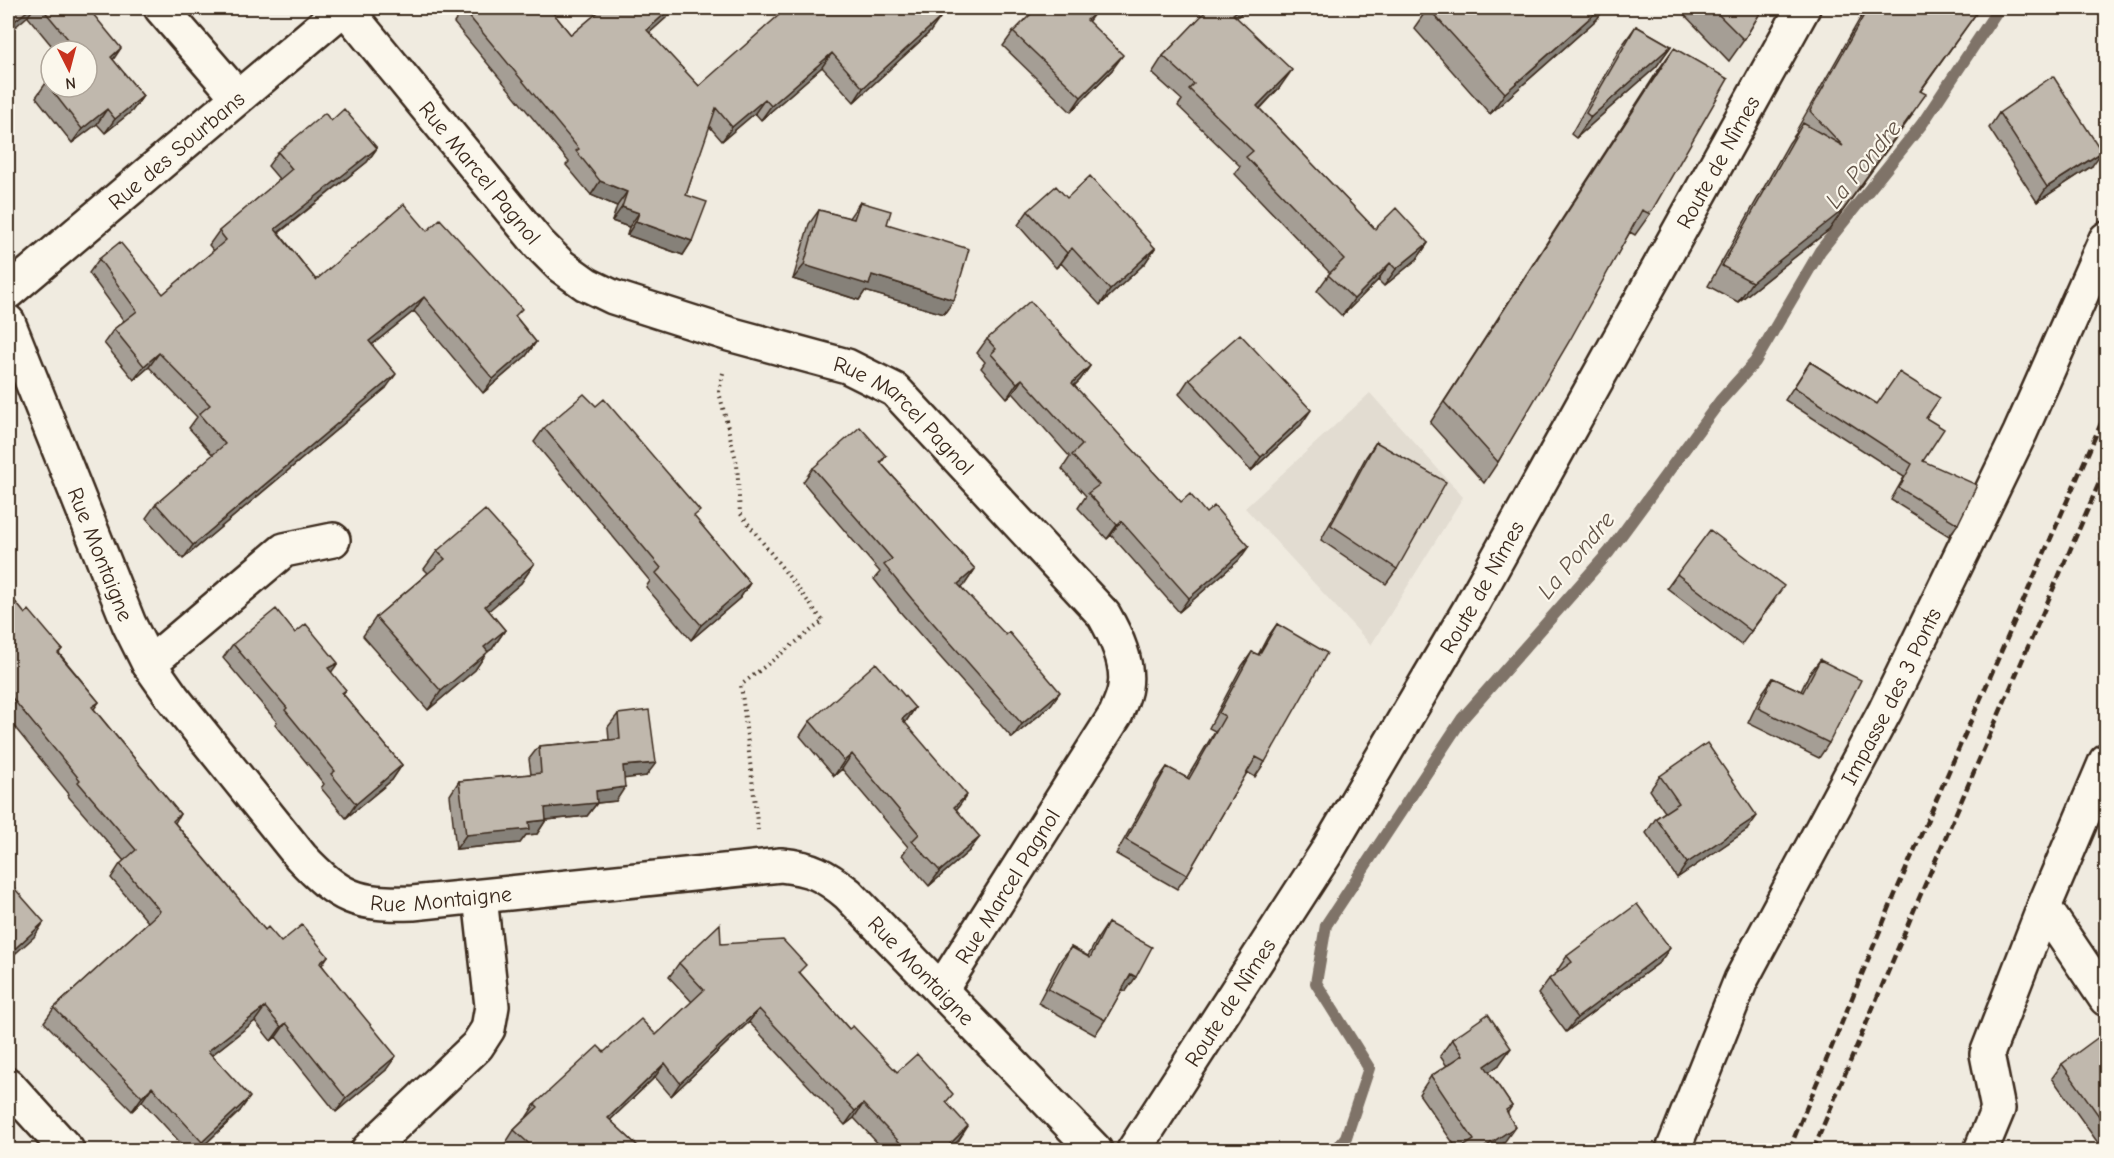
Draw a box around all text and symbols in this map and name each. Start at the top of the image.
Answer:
north arrow [39,39,99,99]
text: N [64,73,77,92]
street label: Rue des Sourbans [103,86,250,216]
street label: Route de Nîmes [1671,92,1766,233]
street label: Rue Marcel Pagnol [413,96,546,250]
water label: La Pondre [1819,114,1907,214]
street label: Rue Marcel Pagnol [831,351,979,481]
street label: Rue Montaigne [62,484,139,625]
water label: La Pondre [1531,506,1621,604]
street label: Route de Nîmes [1435,516,1530,658]
street label: Impasse des 3 Ponts [1836,604,1947,790]
street label: Rue Marcel Pagnol [950,804,1066,969]
street label: Rue Montaigne [369,881,513,917]
street label: Rue Montaigne [862,911,979,1031]
street label: Route de Nîmes [1179,934,1281,1072]

